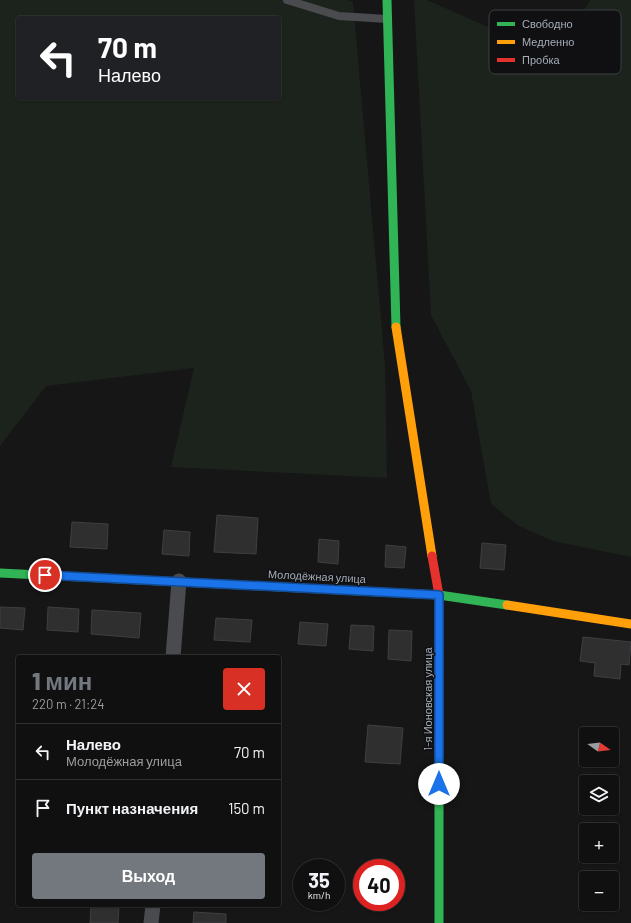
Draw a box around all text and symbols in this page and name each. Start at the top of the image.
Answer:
legend [489,10,621,74]
text: Свободно [522,17,573,30]
text: 70 m [98,30,157,64]
icon: left [32,32,84,84]
text: Медленно [522,35,574,48]
text: Пробка [522,53,560,66]
text: Налево [98,64,161,86]
pin [28,558,62,592]
icon: arrive [34,564,56,586]
street label: Молодёжная улица [268,567,367,585]
street label: 1-я Ионовская улица [421,646,434,751]
text: 1 мин [32,666,92,695]
button: close [223,668,265,710]
text: 220 m · 21:24 [32,696,104,712]
north arrow [579,727,619,767]
map controls [579,727,619,911]
text: Налево [66,735,121,753]
icon: left [32,741,54,763]
text: 70 m [234,743,265,761]
text: Молодёжная улица [66,753,182,769]
position arrow [418,763,460,805]
button: layers [579,775,619,815]
icon: arrive [32,797,54,819]
text: Пункт назначения [66,799,198,817]
text: 150 m [228,799,265,817]
button: + [579,823,619,863]
button: Выход [32,853,265,899]
speed limit sign: 40 [353,859,405,911]
text: 35 [308,868,330,892]
button: − [579,871,619,911]
text: km/h [308,889,330,901]

